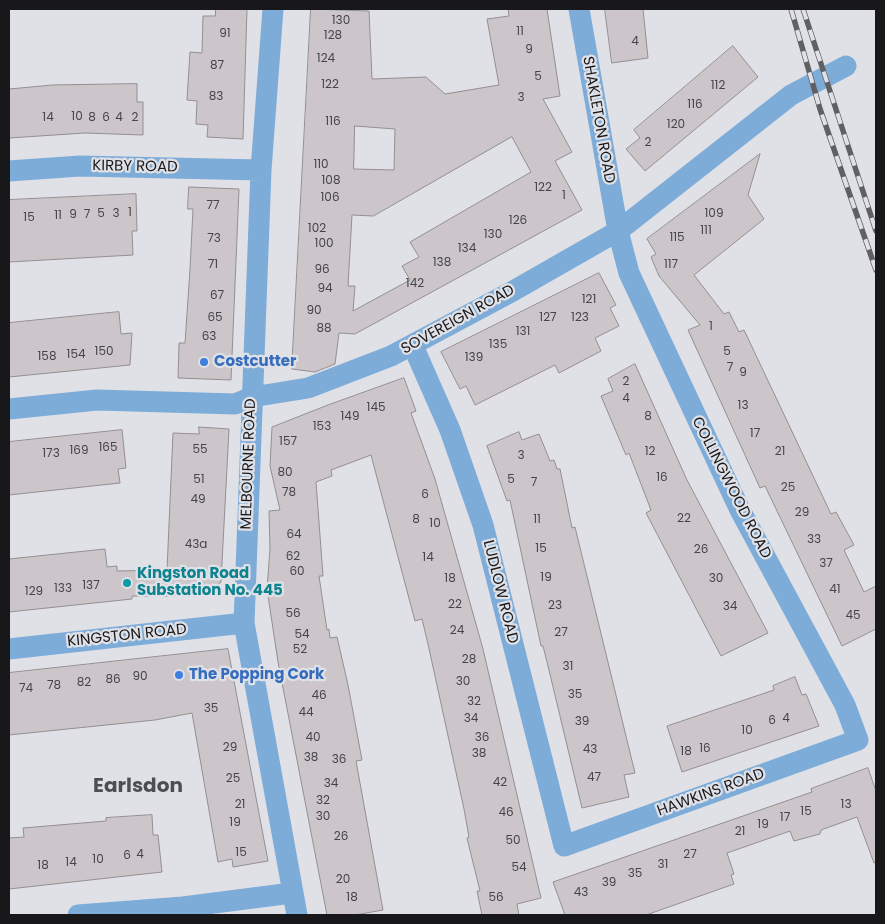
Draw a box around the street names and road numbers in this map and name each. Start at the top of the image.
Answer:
street label: SHAKLETON ROAD [578,55,618,185]
street label: KIRBY ROAD [92,157,178,177]
street label: SOVEREIGN ROAD [398,281,518,359]
street label: MELBOURNE ROAD [238,398,260,530]
street label: COLLINGWOOD ROAD [687,414,775,562]
street label: LUDLOW ROAD [478,539,522,645]
street label: KINGSTON ROAD [66,621,188,651]
street label: HAWKINS ROAD [655,765,767,821]

